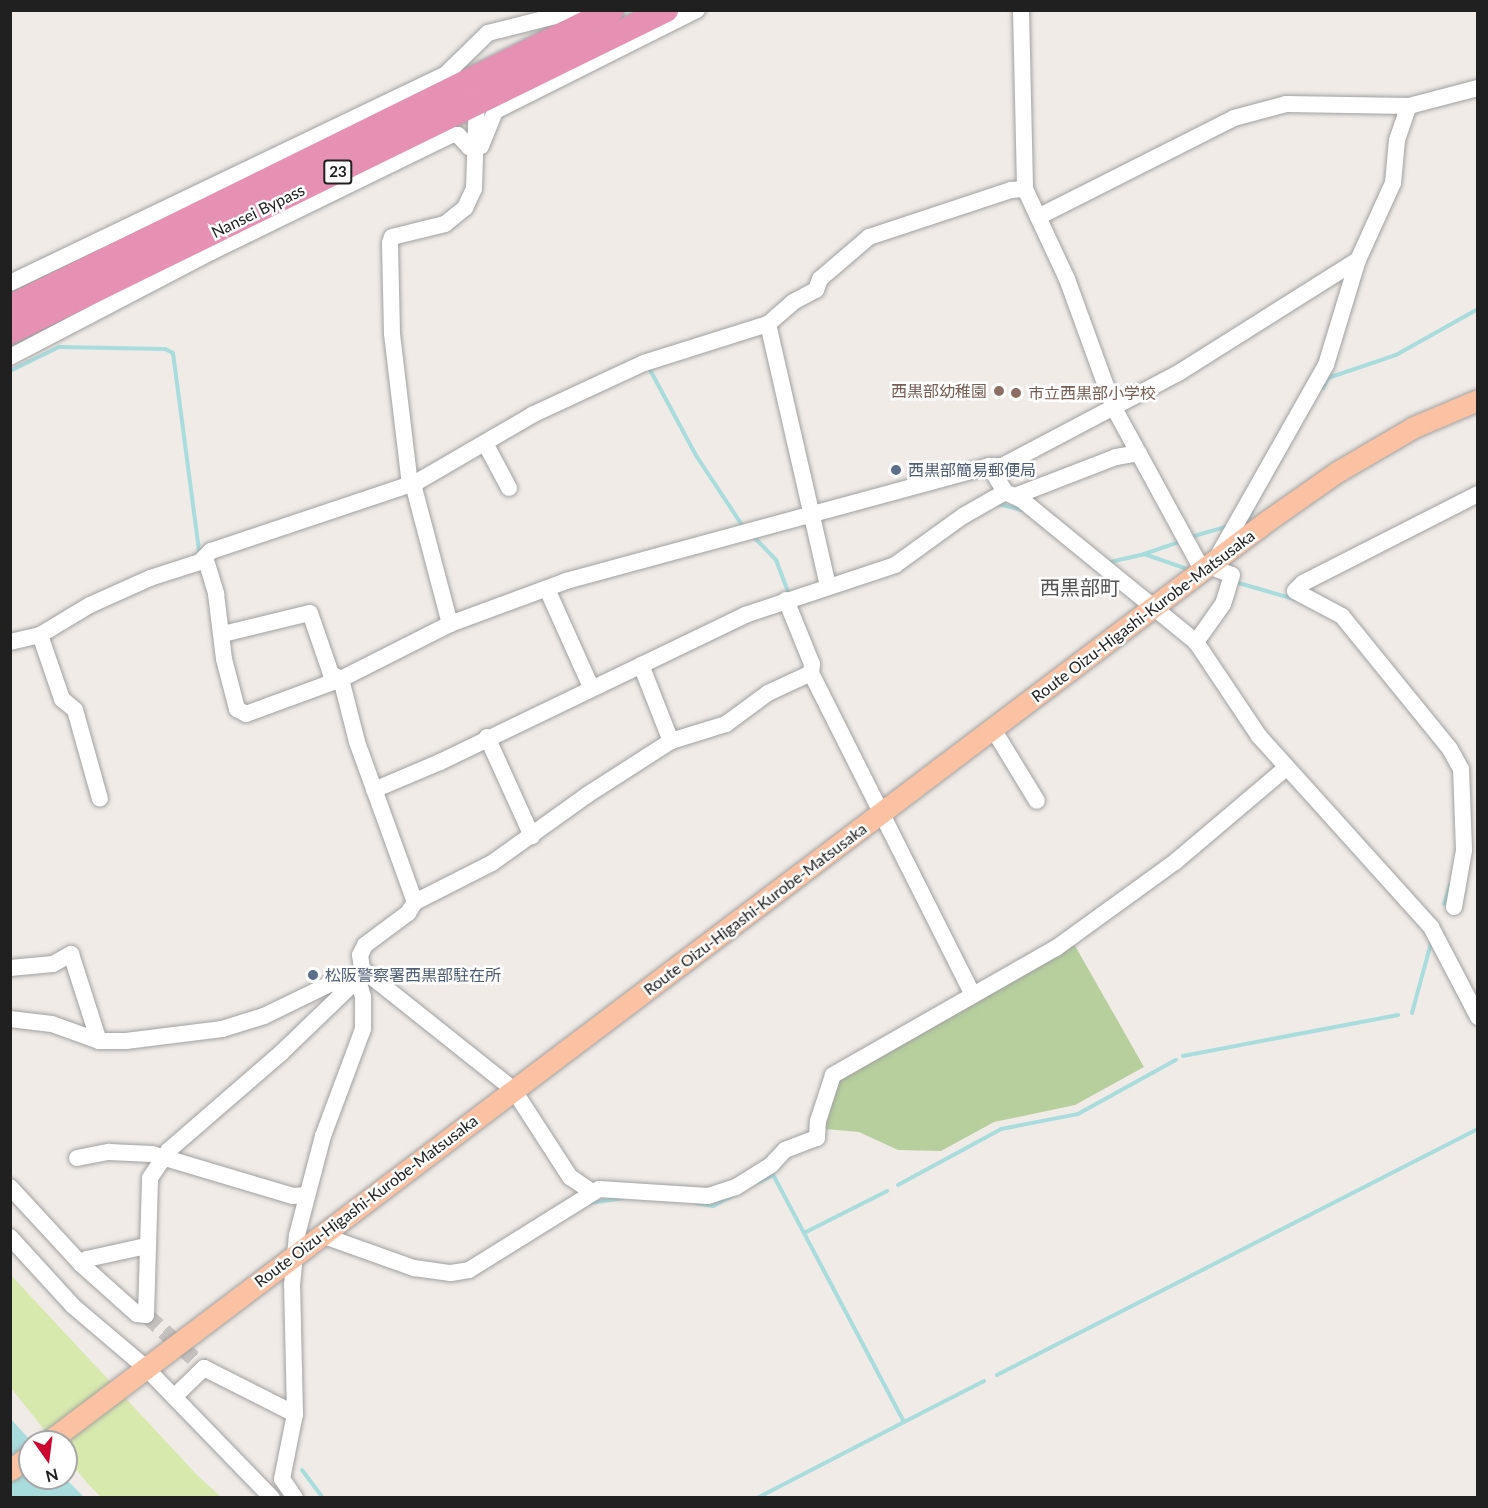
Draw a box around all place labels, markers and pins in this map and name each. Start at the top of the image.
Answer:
place label: 西黒部幼稚園 [891,381,987,401]
place label: 市立西黒部小学校 [1028,383,1156,403]
marker: 西黒部幼稚園 [992,384,1006,398]
marker: 市立西黒部小学校 [1009,386,1023,400]
place label: 西黒部簡易郵便局 [908,460,1036,480]
marker: 西黒部簡易郵便局 [889,463,903,477]
place label: 松阪警察署西黒部駐在所 [325,965,501,985]
marker: 松阪警察署西黒部駐在所 [306,968,320,982]

